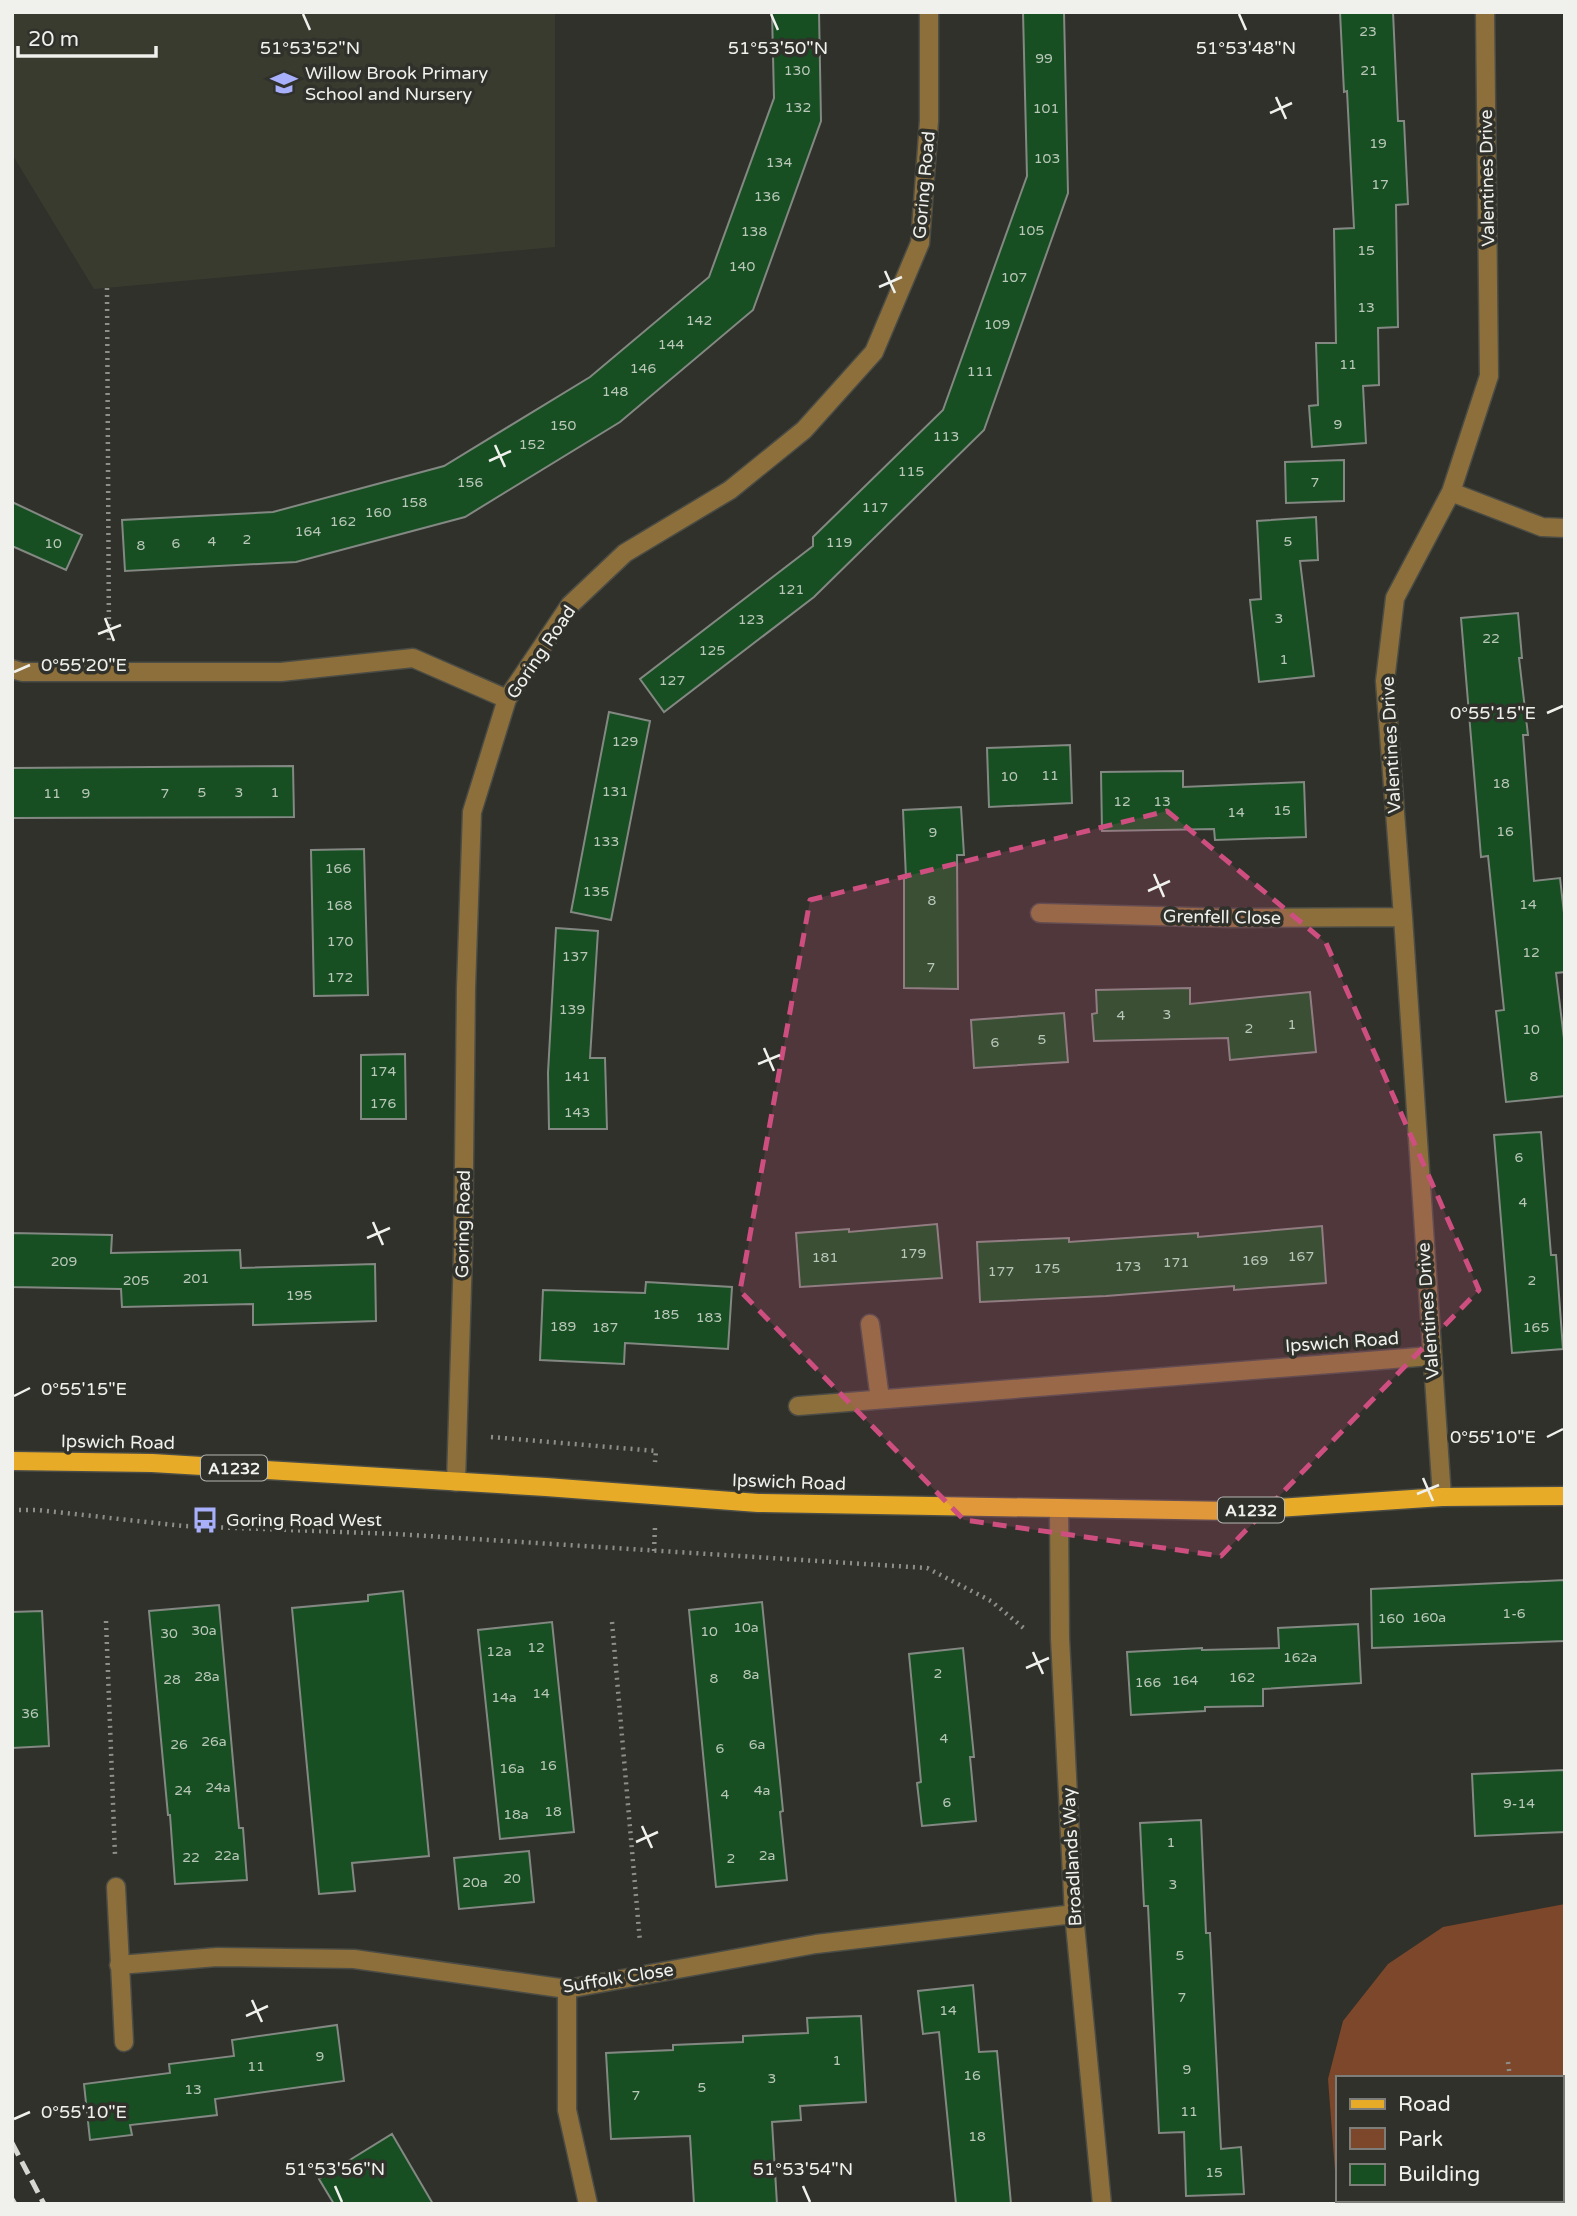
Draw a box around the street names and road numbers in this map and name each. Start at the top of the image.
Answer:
street label: Valentines Drive [1475,109,1499,247]
street label: Goring Road [908,130,940,240]
street label: Goring Road [502,601,580,703]
street label: Valentines Drive [1376,676,1406,814]
street label: Grenfell Close [1163,905,1281,929]
street label: Goring Road [451,1170,475,1278]
street label: Valentines Drive [1412,1242,1444,1380]
street label: Ipswich Road [1284,1327,1400,1357]
street label: Ipswich Road [61,1430,175,1454]
road number: A1232 [201,1456,267,1480]
street label: Ipswich Road [732,1469,846,1495]
road number: A1232 [1218,1498,1284,1522]
street label: Broadlands Way [1057,1787,1087,1927]
street label: Suffolk Close [561,1958,675,1998]

